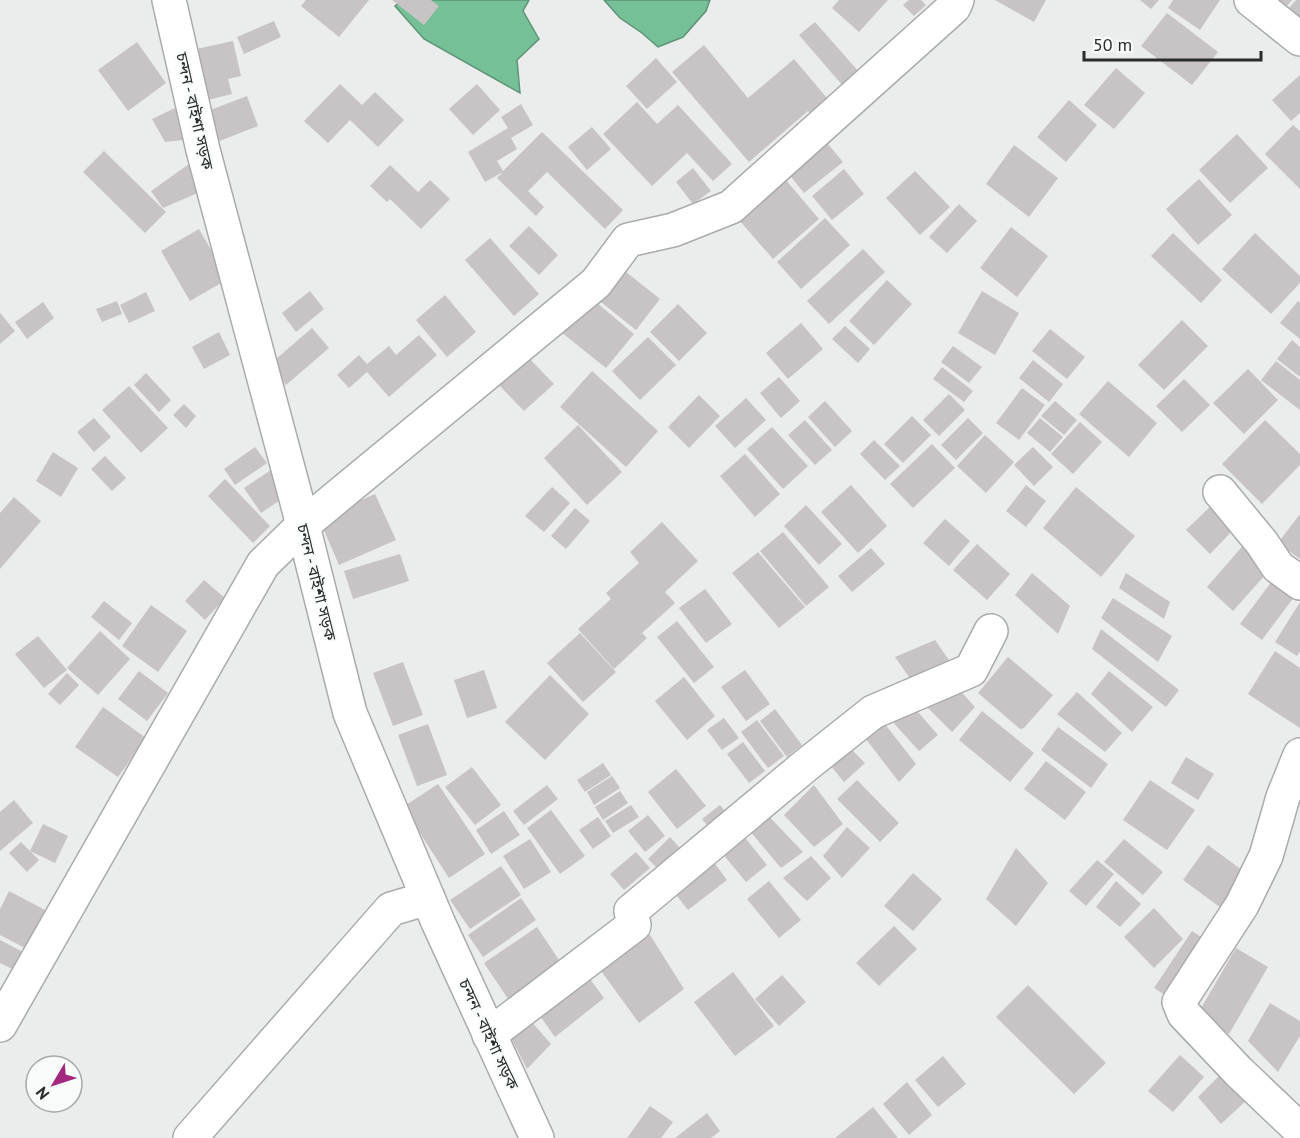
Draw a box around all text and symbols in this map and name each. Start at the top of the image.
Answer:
scale bar [1084,24,1261,62]
text: 50 m [1093,33,1132,56]
street label: চন্দন - বাইশা সড়ক [172,49,218,173]
street label: চন্দন - বাইশা সড়ক [293,521,341,644]
street label: চন্দন - বাইশা সড়ক [454,975,524,1093]
north arrow [24,1054,84,1114]
text: N [31,1083,53,1104]

